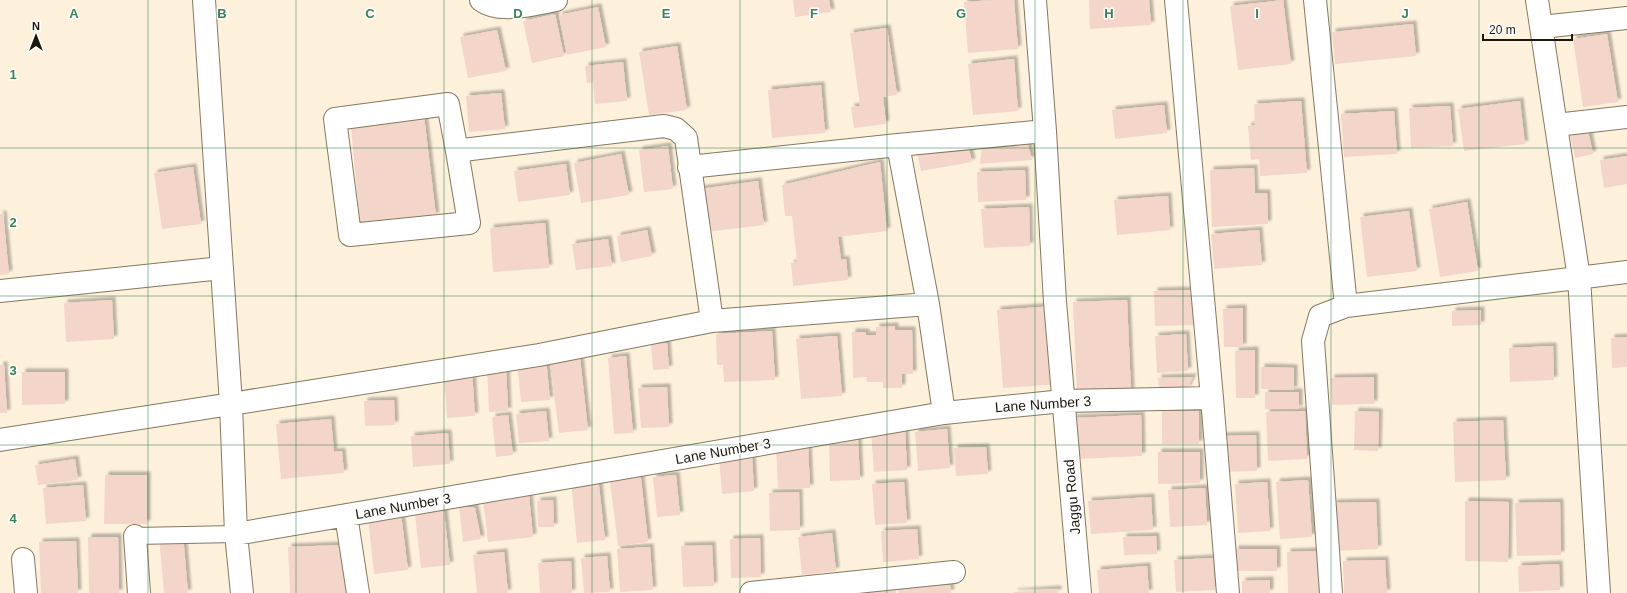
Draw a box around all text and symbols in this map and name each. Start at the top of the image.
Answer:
text: A [69,6,79,21]
text: B [217,6,227,21]
text: C [365,6,375,21]
text: D [513,6,523,21]
text: E [662,6,671,21]
text: F [810,6,818,21]
text: G [956,6,966,21]
text: H [1104,6,1114,21]
text: I [1255,6,1259,21]
text: J [1401,6,1409,21]
north arrow [16,16,56,56]
scale bar [1483,16,1572,42]
text: N [32,20,40,32]
text: 20 m [1489,23,1516,37]
text: 1 [9,67,17,82]
text: 2 [9,215,17,230]
text: 3 [9,363,17,378]
street label: Lane Number 3 [994,393,1092,415]
street label: Lane Number 3 [674,435,772,467]
street label: Jaggu Road [1061,459,1083,535]
street label: Lane Number 3 [354,490,452,522]
text: 4 [9,511,17,526]

